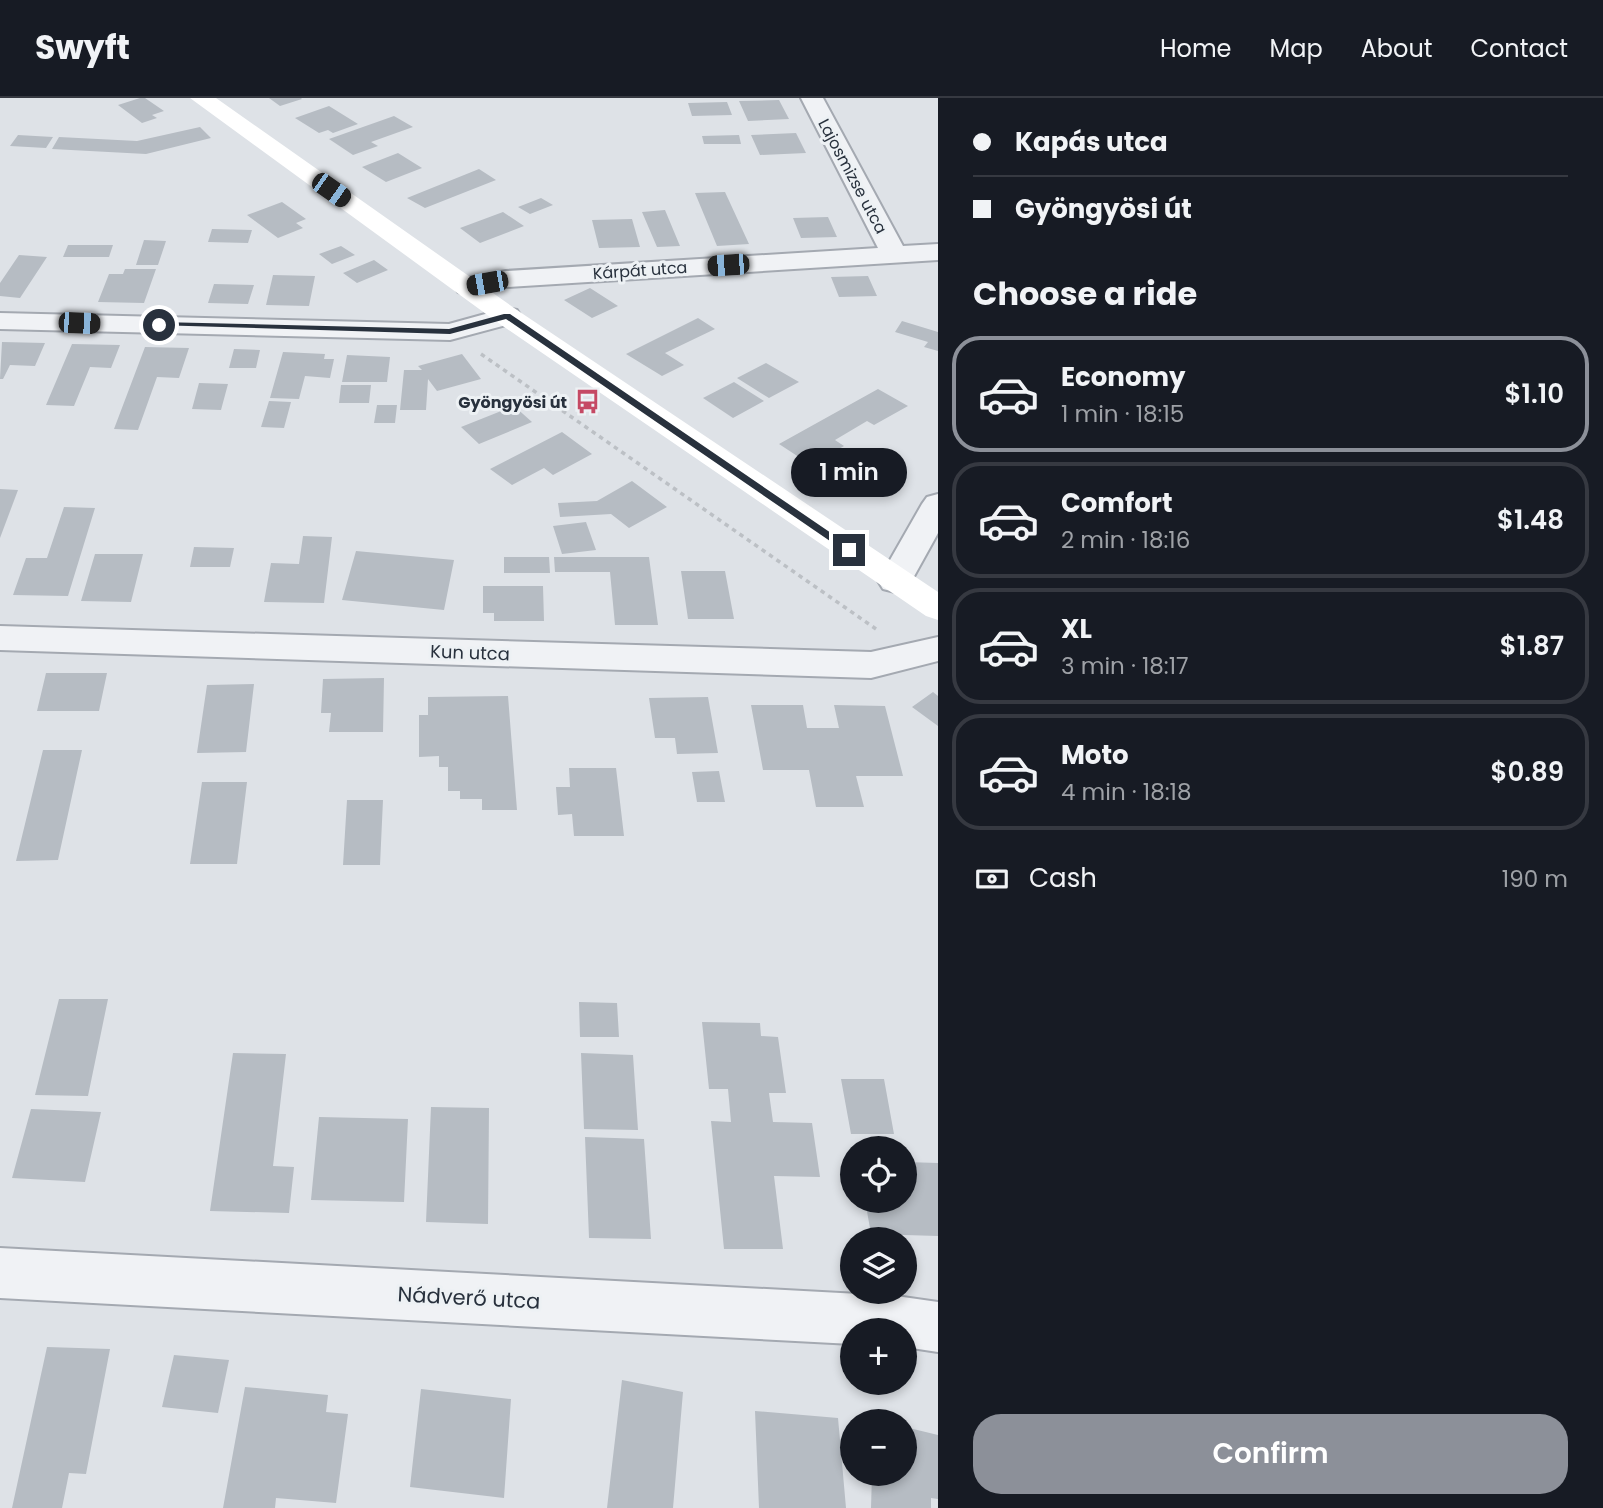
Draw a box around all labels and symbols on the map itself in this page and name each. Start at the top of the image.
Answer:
street label: Lajosmizse utca [813,115,893,238]
car [308,169,355,211]
car [707,253,750,277]
street label: Kárpát utca [592,256,688,285]
car [465,269,510,297]
route start [143,309,175,341]
car [58,312,101,334]
bus stop icon: Gyöngyösi út [573,388,601,416]
place label: Gyöngyösi út [458,391,567,414]
callout: 1 min [791,448,907,498]
route end [833,534,865,566]
street label: Kun utca [430,639,510,666]
street label: Nádverő utca [397,1279,541,1316]

